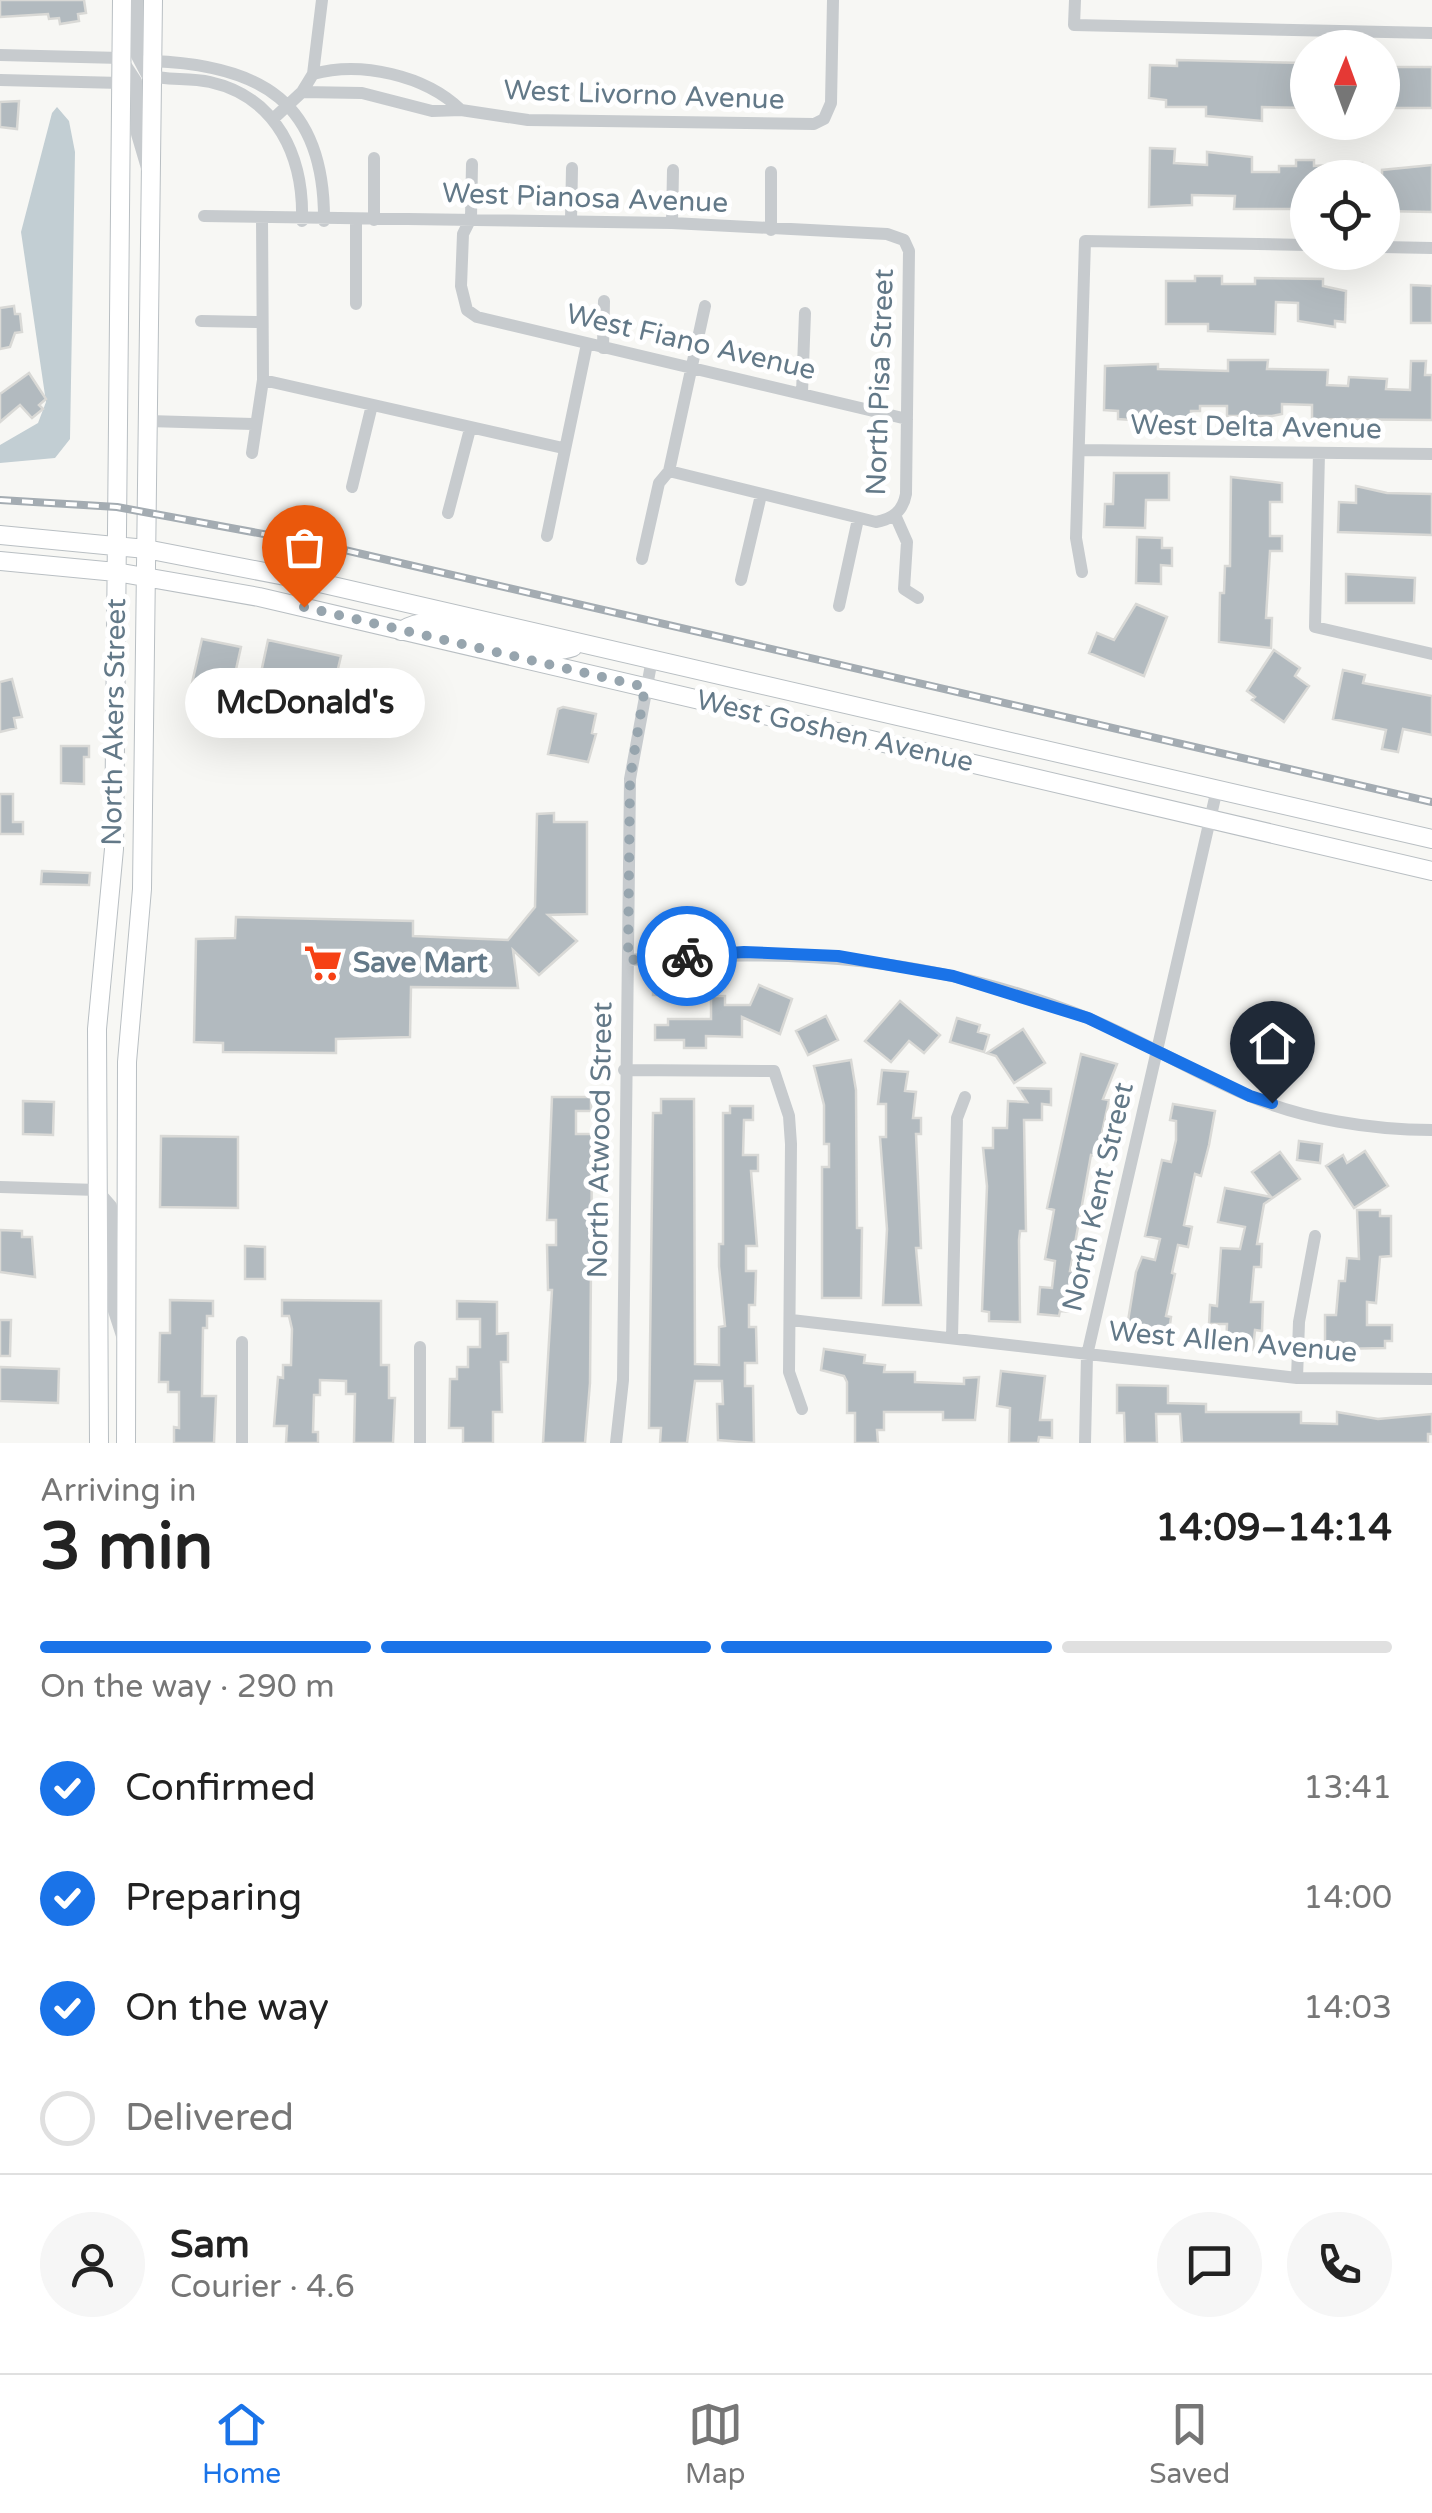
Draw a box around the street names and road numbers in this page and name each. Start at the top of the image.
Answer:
street label: West Livorno Avenue [503,73,785,117]
street label: West Pianosa Avenue [441,176,729,220]
street label: North Pisa Street [859,268,901,496]
street label: West Fiano Avenue [563,297,819,387]
street label: West Delta Avenue [1130,408,1382,446]
street label: North Akers Street [95,597,133,846]
street label: West Goshen Avenue [693,683,977,779]
street label: North Atwood Street [581,1001,619,1279]
street label: North Kent Street [1055,1079,1141,1315]
street label: West Allen Avenue [1107,1314,1359,1370]

